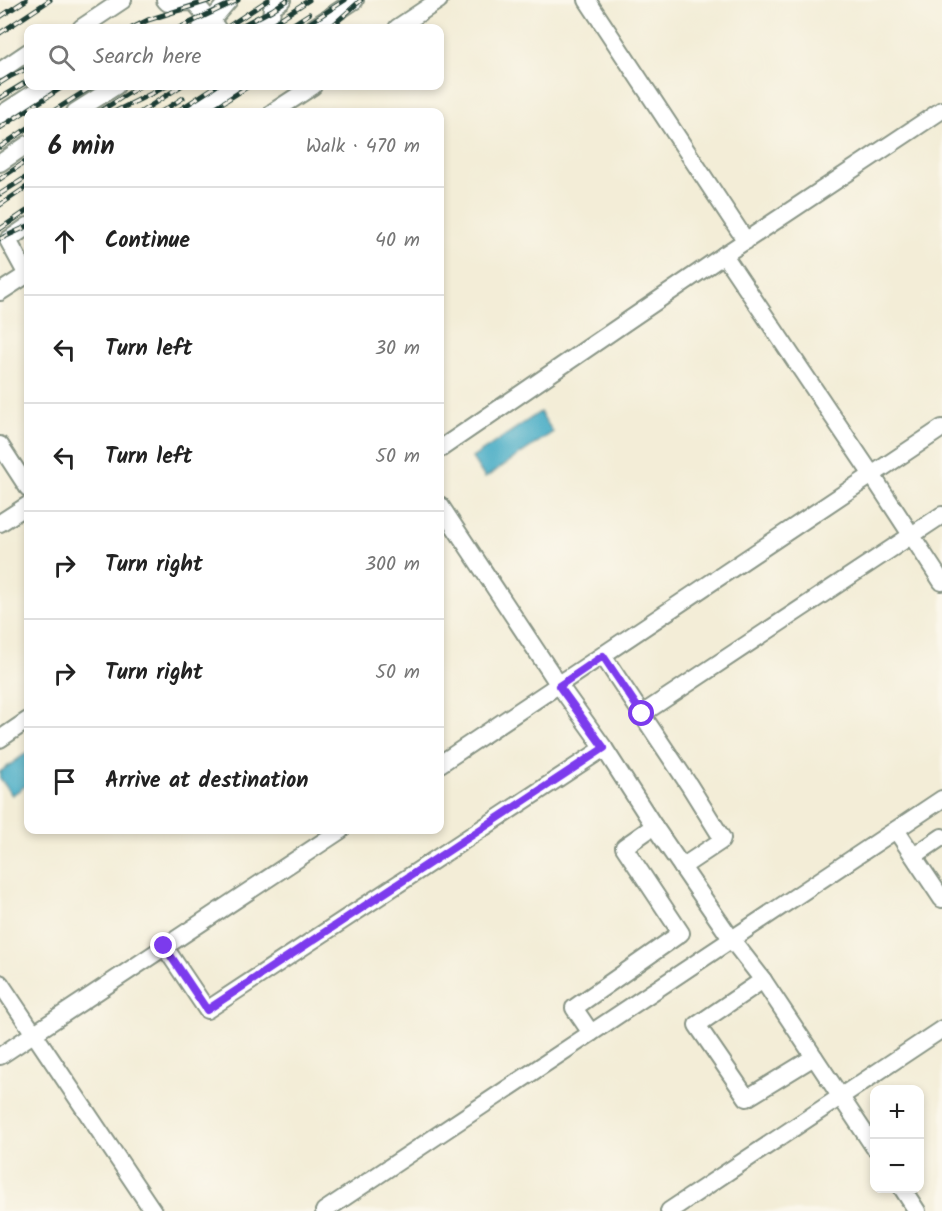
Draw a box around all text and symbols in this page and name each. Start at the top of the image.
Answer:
search box [24,24,444,90]
text: Search here [93,40,201,75]
icon: search [45,41,78,74]
text: 6 min [48,126,115,168]
text: Walk · 470 m [306,131,420,163]
text: Continue [105,224,190,259]
icon: ahead [48,225,81,258]
text: 40 m [375,225,420,257]
text: Turn left [105,332,192,367]
icon: left [48,333,81,366]
text: 30 m [375,333,420,365]
text: Turn left [105,440,192,475]
icon: left [48,441,81,474]
text: 50 m [375,441,420,473]
text: Turn right [105,548,203,583]
icon: right [48,549,81,582]
text: 300 m [365,549,420,581]
text: Turn right [105,656,203,691]
icon: right [48,657,81,690]
text: 50 m [375,657,420,689]
route start [628,700,654,726]
text: Arrive at destination [105,764,308,799]
icon: arrive [48,765,81,798]
route end [150,932,176,958]
map controls [870,1085,924,1193]
button: + [870,1085,924,1139]
button: − [870,1139,924,1193]

